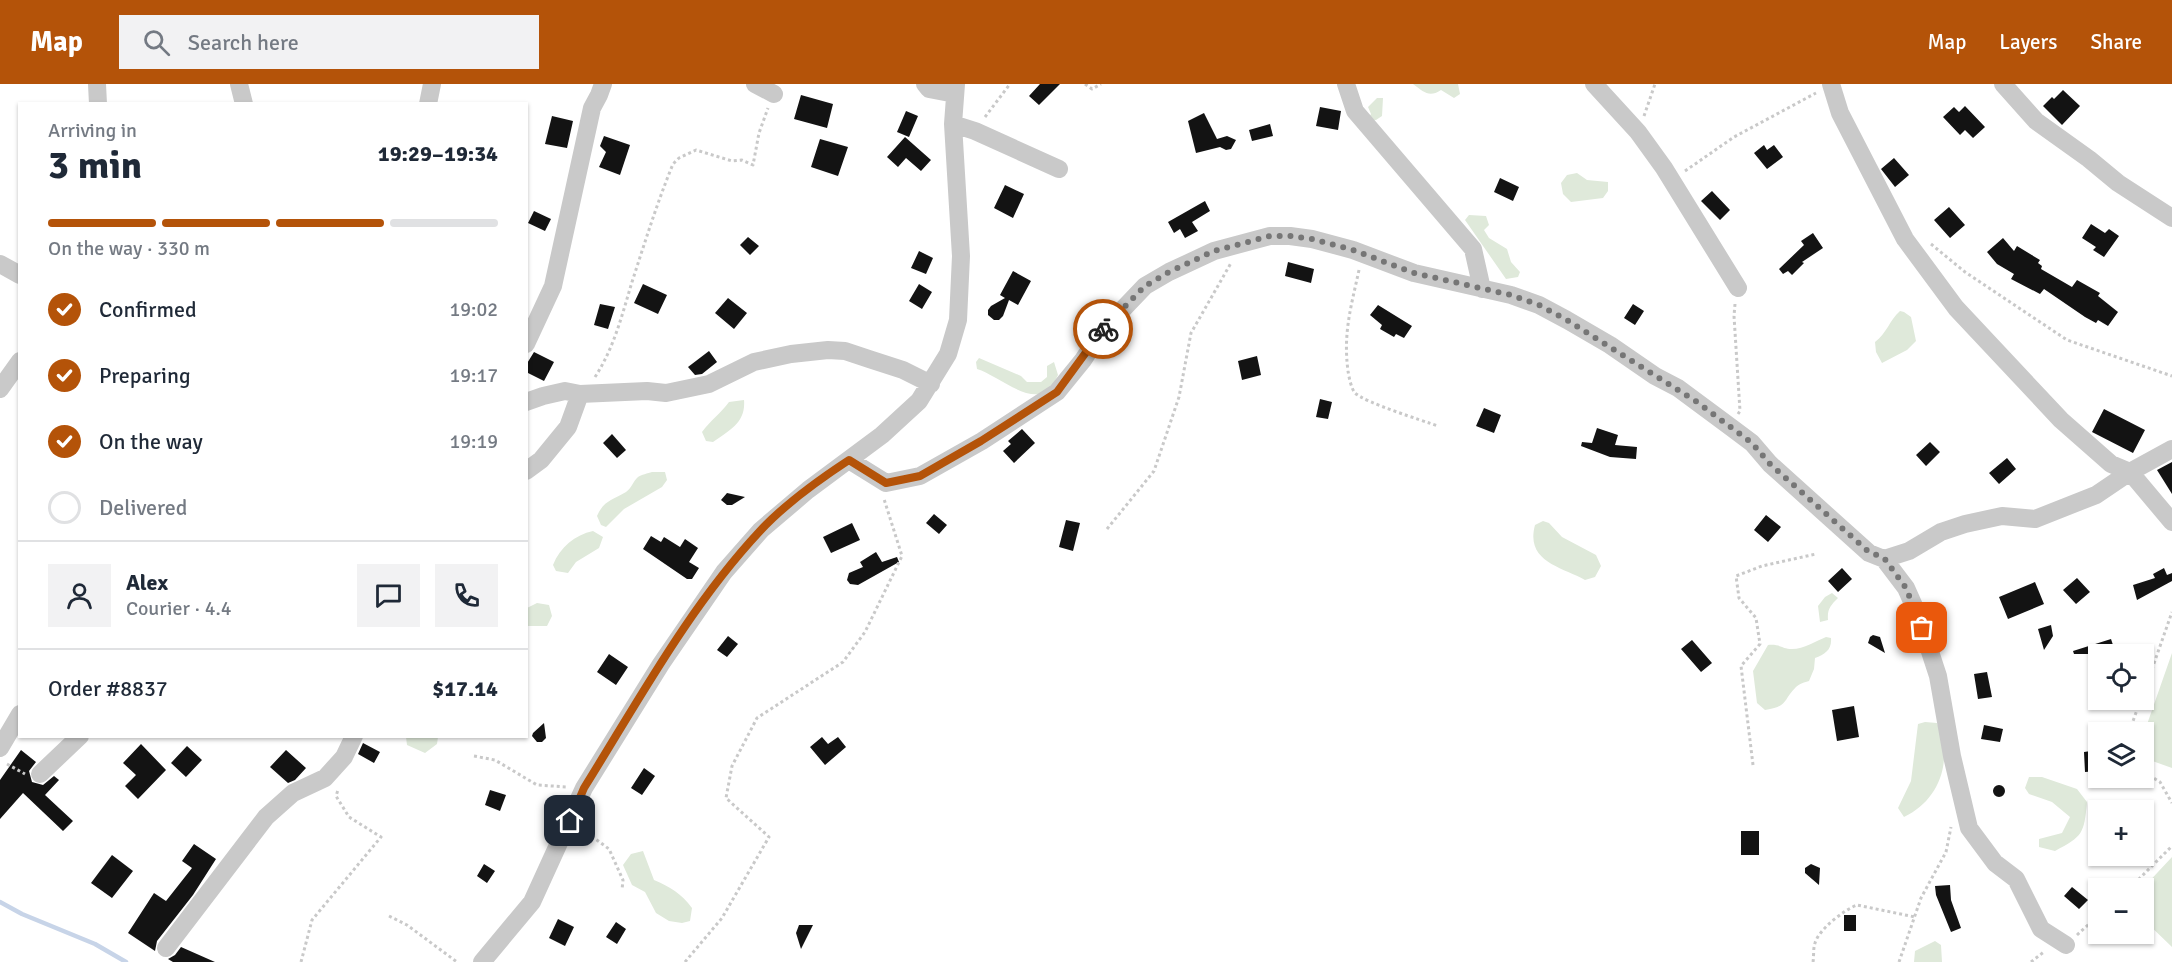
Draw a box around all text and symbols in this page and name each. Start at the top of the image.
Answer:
search box [119,15,539,69]
text: Map [30,25,83,59]
icon: search [140,26,173,59]
text: Search here [188,29,299,56]
text: Map [1928,29,1966,55]
text: Layers [1999,29,2057,55]
text: Share [2090,29,2142,55]
text: Arriving in [48,118,137,143]
text: 19:29–19:34 [378,140,498,167]
text: 3 min [48,141,142,189]
text: On the way · 330 m [48,236,210,261]
icon: check [48,293,81,326]
text: Confirmed [99,296,197,323]
text: 19:02 [449,297,498,322]
courier [1073,299,1133,359]
icon: bike [1087,313,1120,346]
icon: check [48,359,81,392]
text: Preparing [99,362,191,389]
text: 19:17 [449,363,498,388]
icon: check [48,425,81,458]
text: On the way [99,428,203,455]
text: 19:19 [449,429,498,454]
text: Delivered [99,494,187,521]
button: person [48,564,111,627]
button: chat [357,564,420,627]
button: phone [435,564,498,627]
text: Alex [126,569,168,596]
text: Courier · 4.4 [126,596,232,621]
pin [1896,602,1947,653]
icon: bag [1905,611,1938,644]
map controls [2088,644,2154,944]
button: locate [2088,644,2154,710]
text: Order #8837 [48,675,168,702]
text: $17.14 [432,675,498,702]
button: layers [2088,722,2154,788]
pin [544,795,595,846]
button: + [2088,800,2154,866]
icon: home [553,804,586,837]
button: − [2088,878,2154,944]

